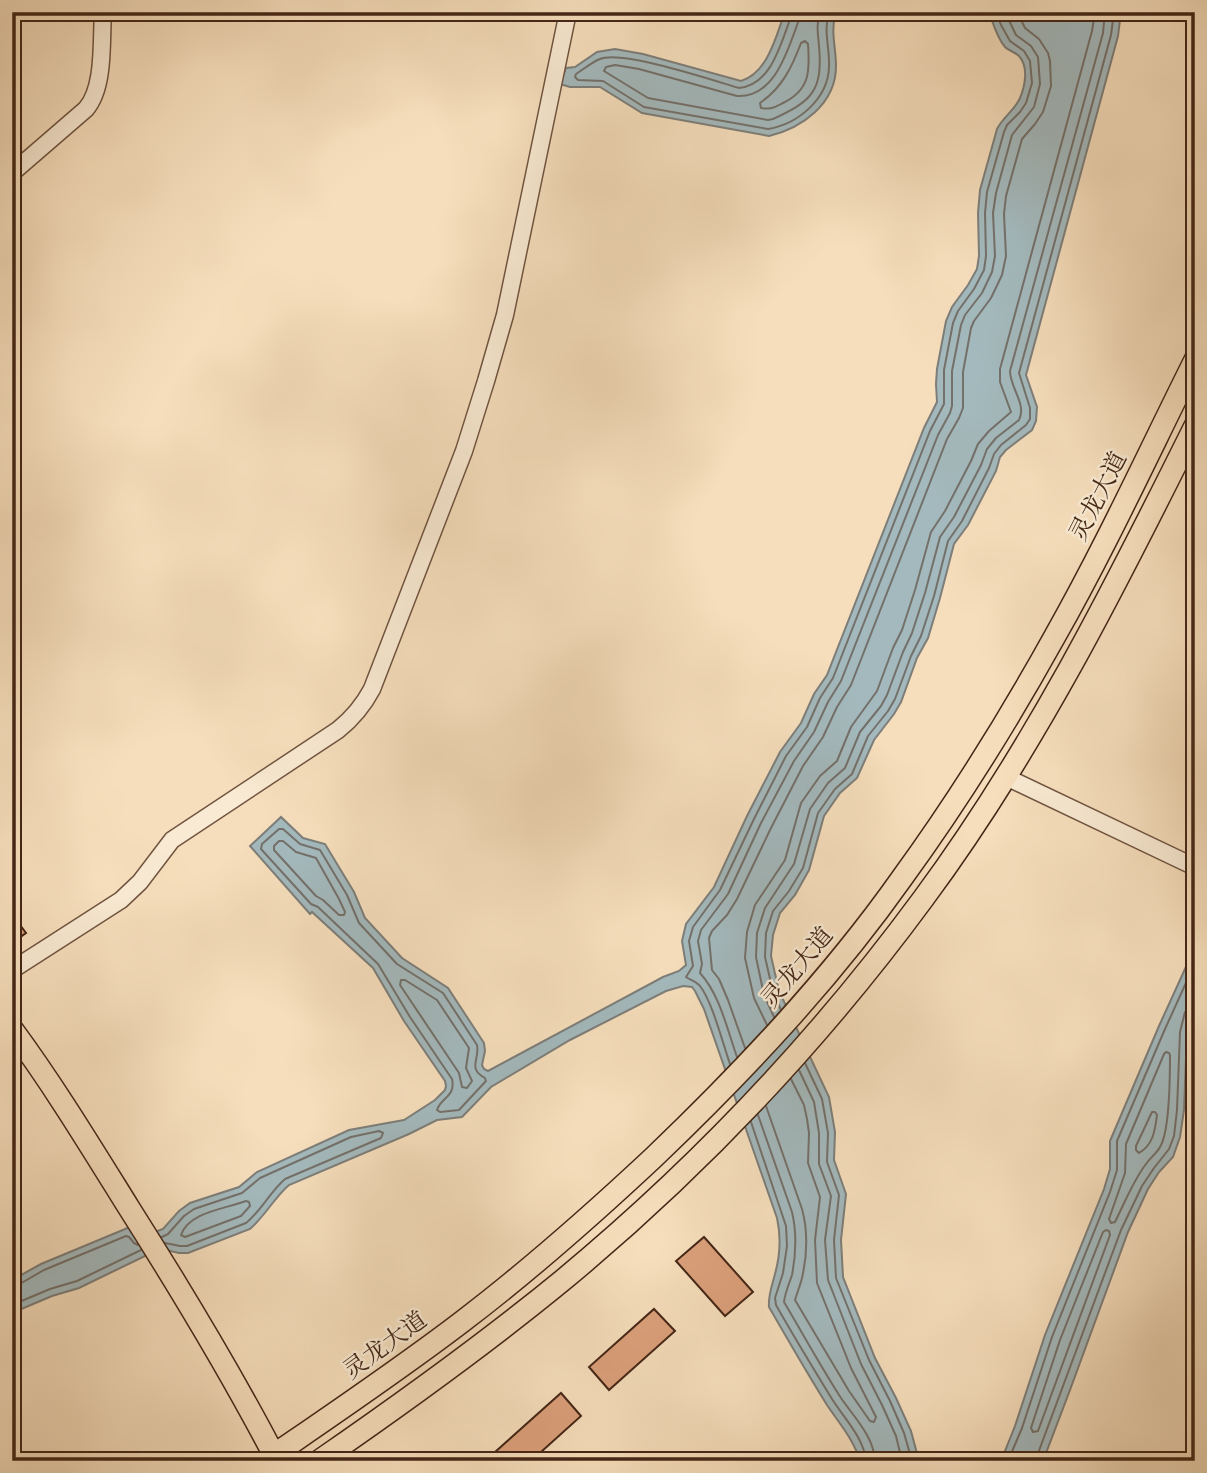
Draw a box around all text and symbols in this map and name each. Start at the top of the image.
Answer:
street label: 灵龙大道 [1064,447,1135,546]
street label: 灵龙大道 [755,921,841,1015]
street label: 灵龙大道 [338,1305,434,1387]

